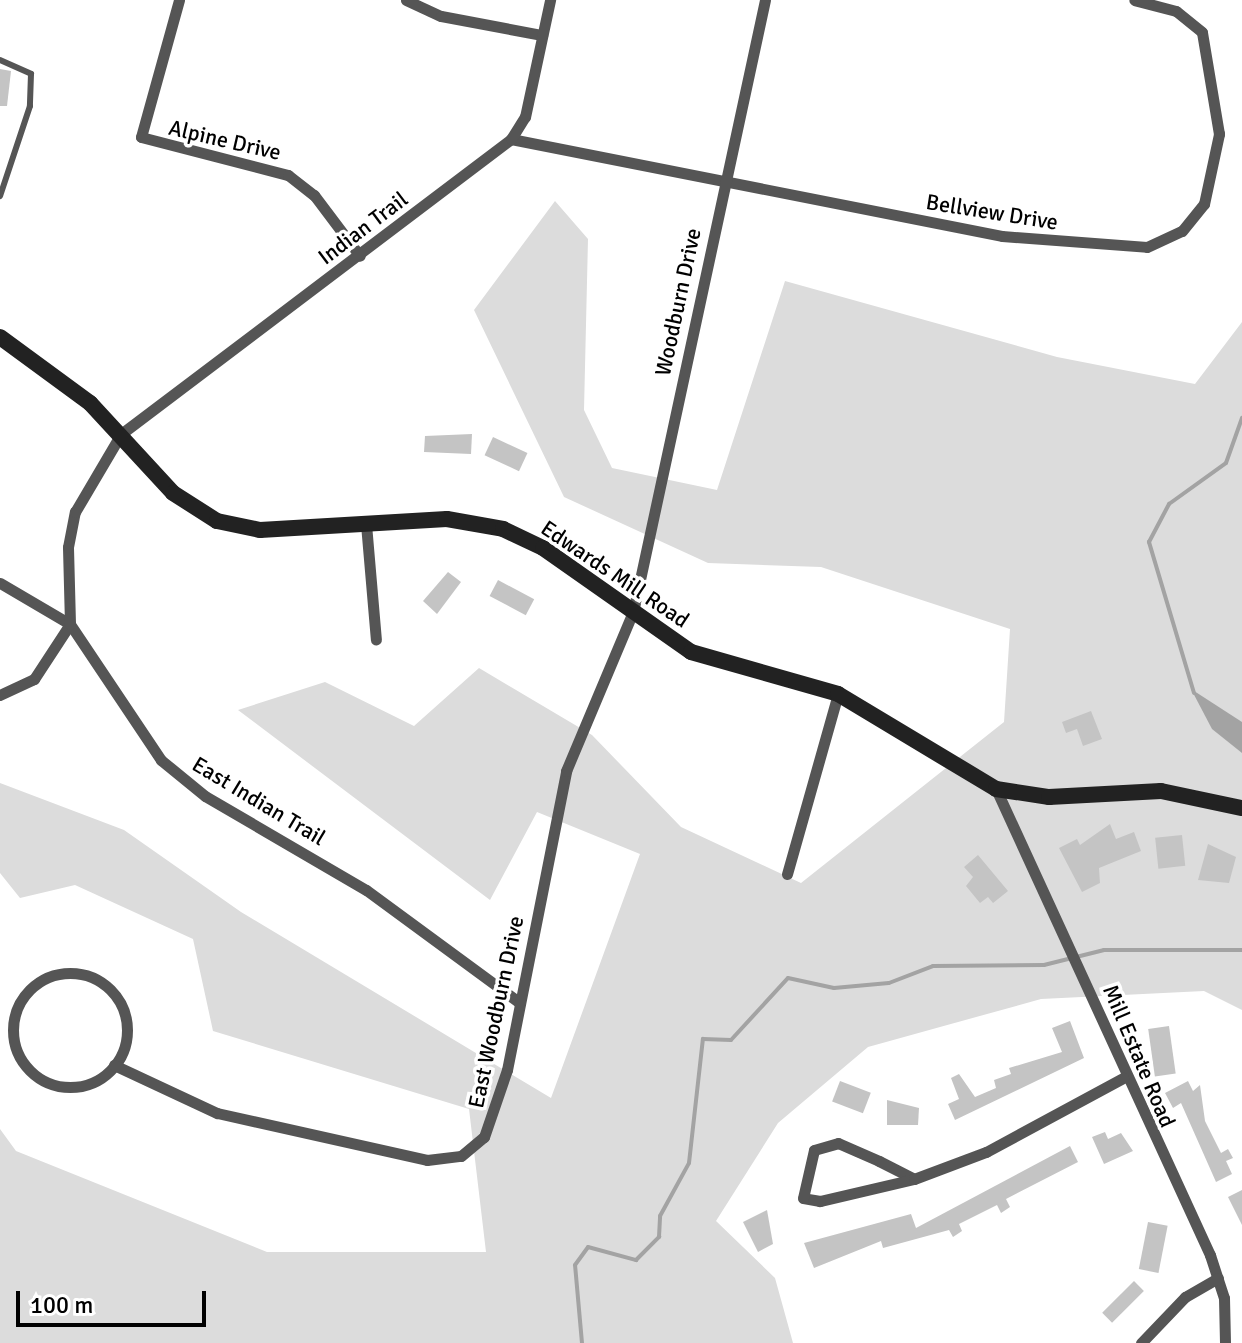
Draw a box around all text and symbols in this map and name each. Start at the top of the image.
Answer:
street label: Alpine Drive [166,114,284,166]
street label: Indian Trail [313,186,413,270]
street label: Bellview Drive [924,189,1060,235]
street label: Woodburn Drive [649,226,707,378]
street label: Edwards Mill Road [536,515,694,633]
street label: East Indian Trail [188,751,330,851]
street label: East Woodburn Drive [463,914,529,1110]
street label: Mill Estate Road [1097,981,1181,1131]
scale bar [20,1275,210,1325]
text: 100 m [30,1290,93,1320]

